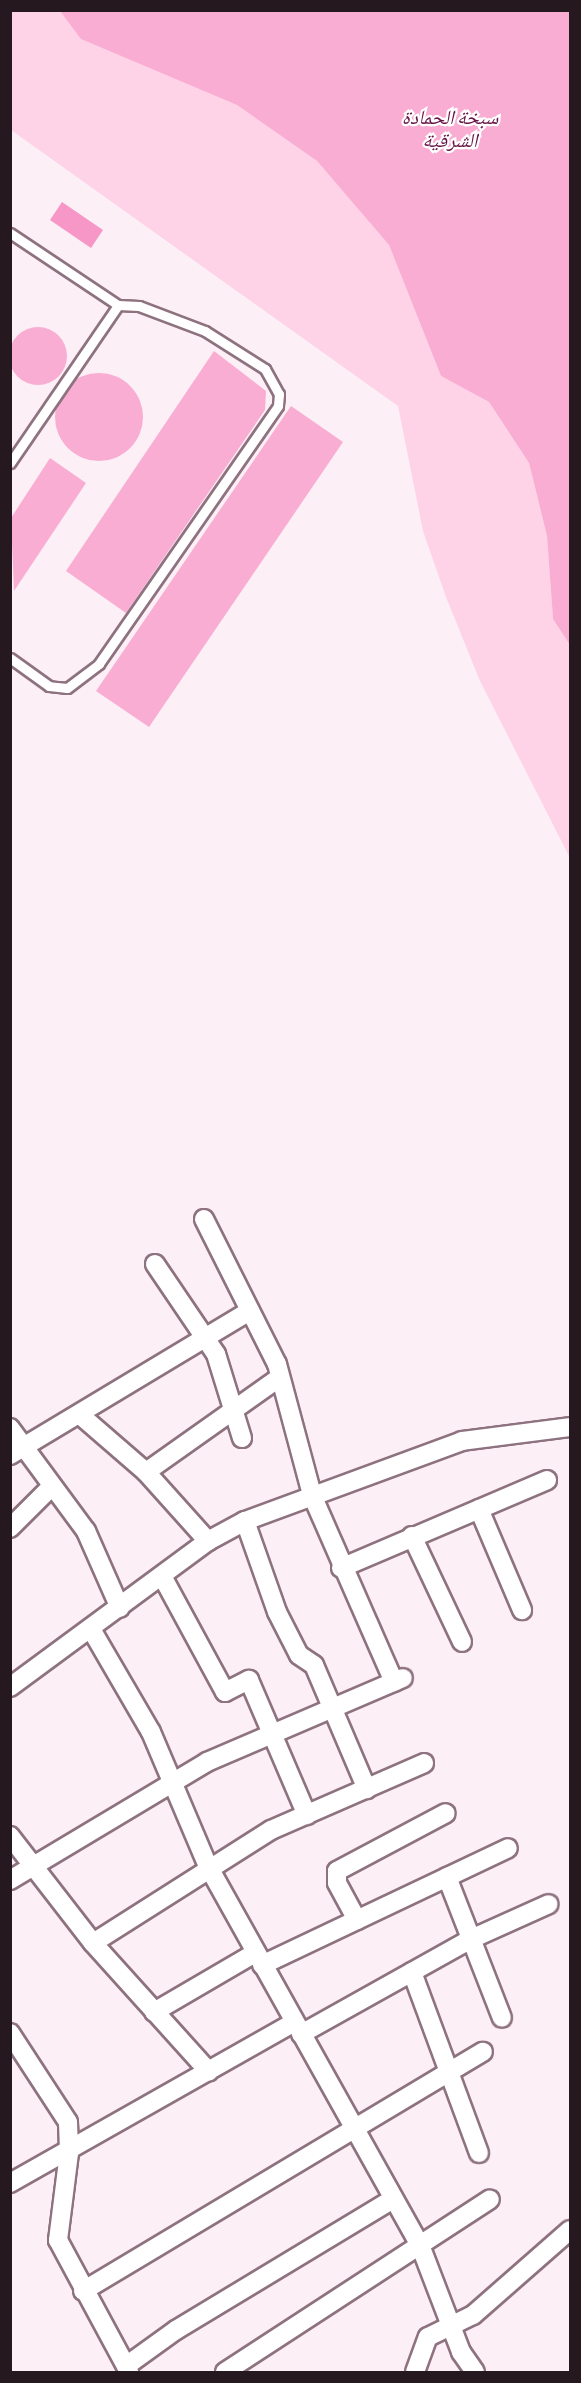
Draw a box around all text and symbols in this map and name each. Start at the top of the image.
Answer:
water label: سبخة الحمادة الشرقية [402,107,498,154]

